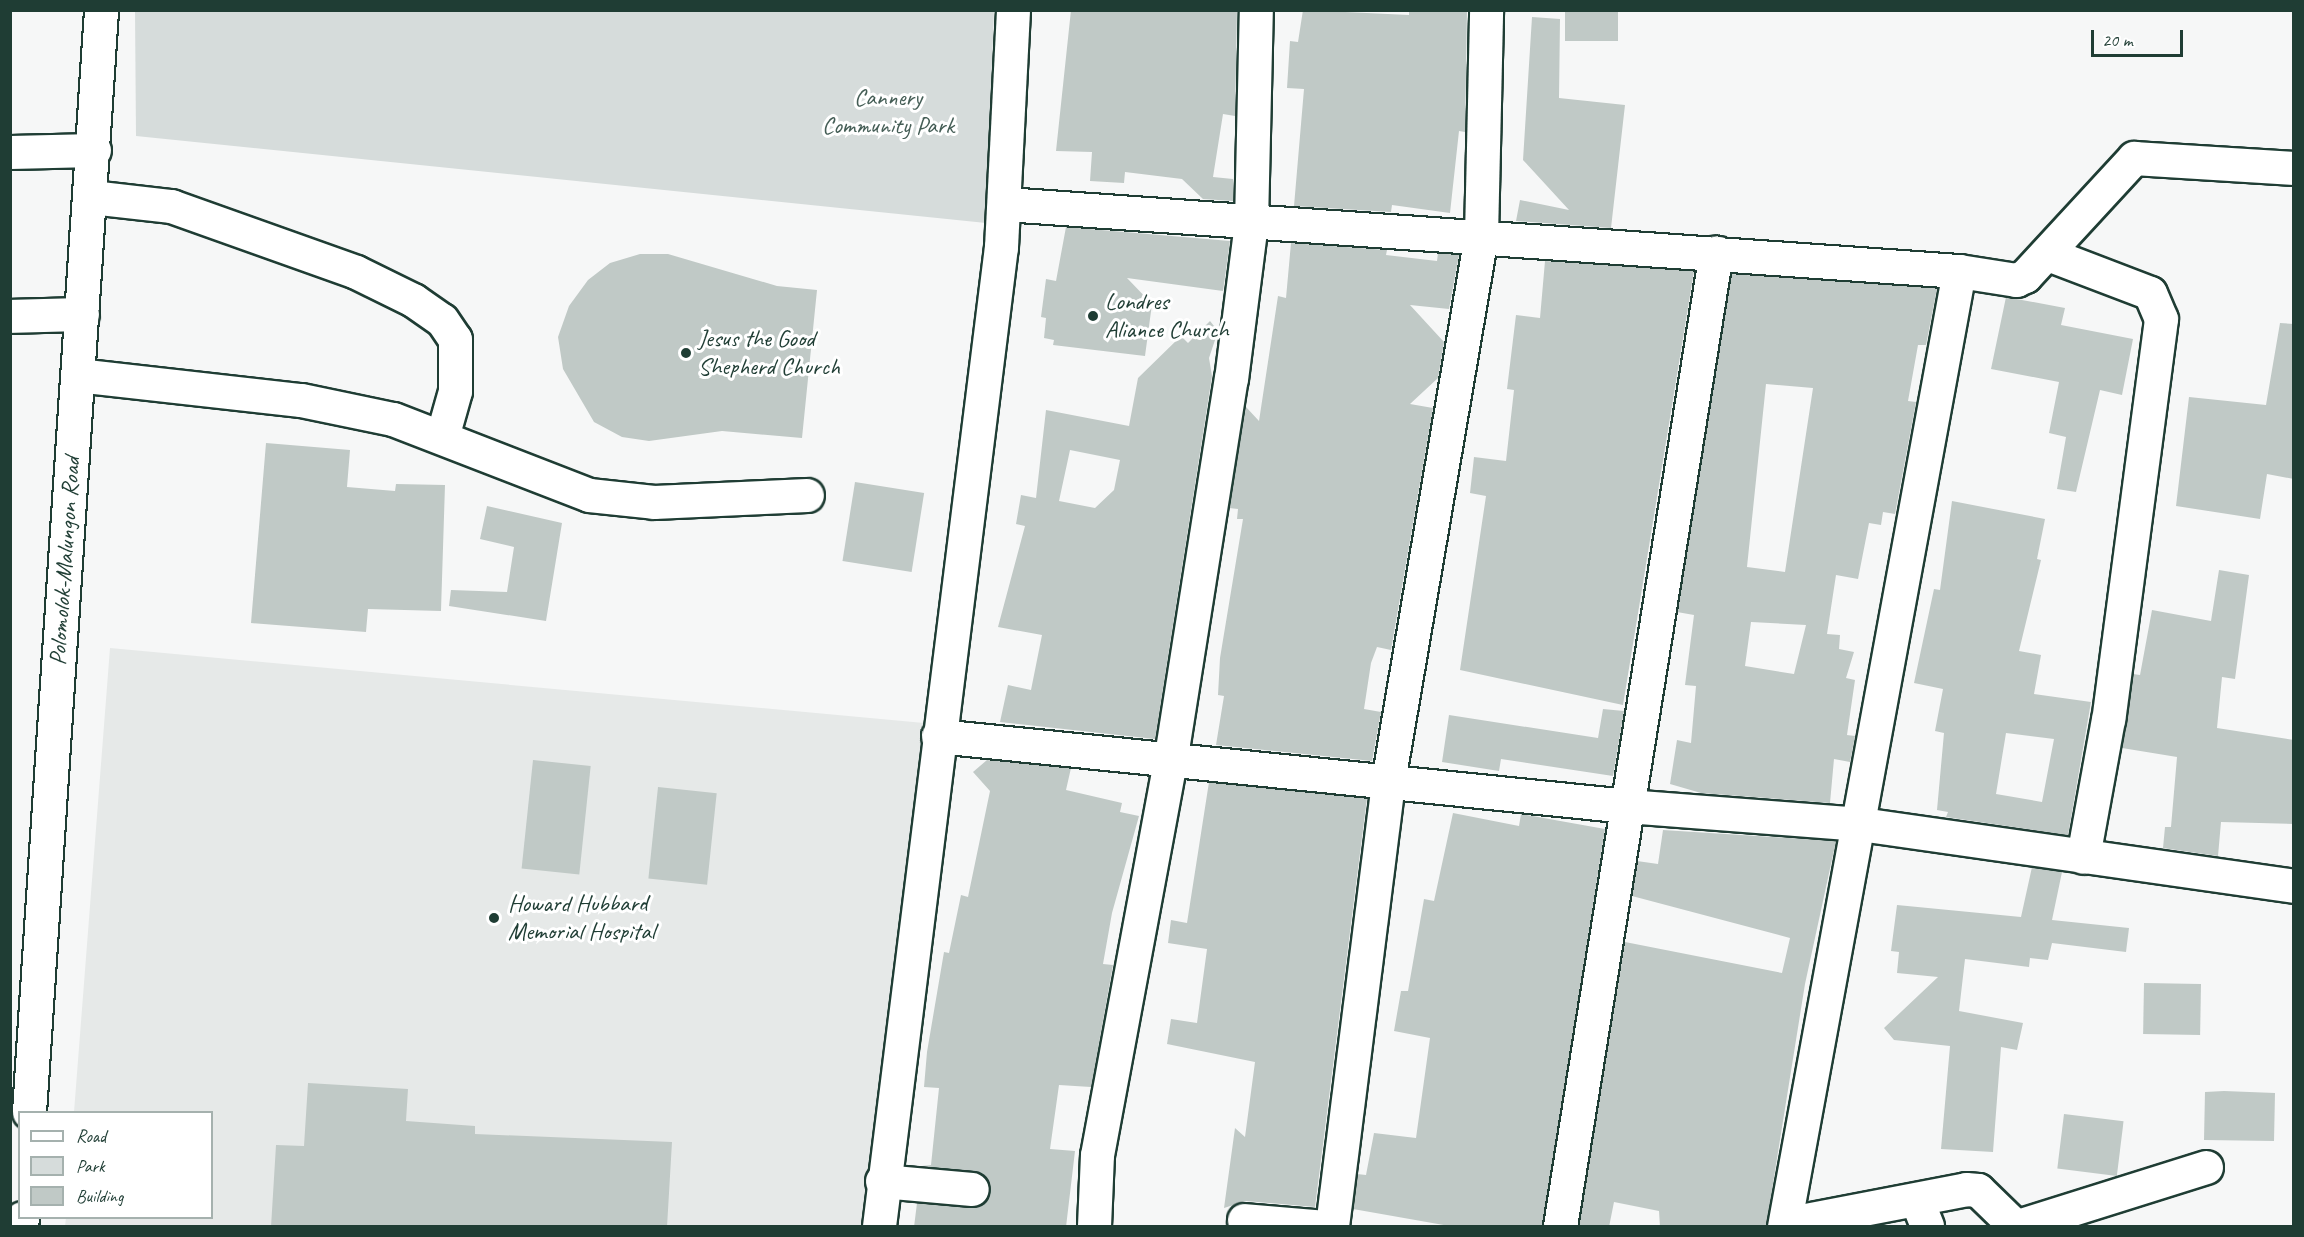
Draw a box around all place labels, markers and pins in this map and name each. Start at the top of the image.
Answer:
place label: Londres Aliance Church [1105,288,1229,344]
marker: Londres Aliance Church [1086,309,1100,323]
place label: Jesus the Good Shepherd Church [698,325,841,381]
marker: Jesus the Good Shepherd Church [679,346,693,360]
place label: Howard Hubbard Memorial Hospital [508,890,654,946]
marker: Howard Hubbard Memorial Hospital [485,909,503,927]

